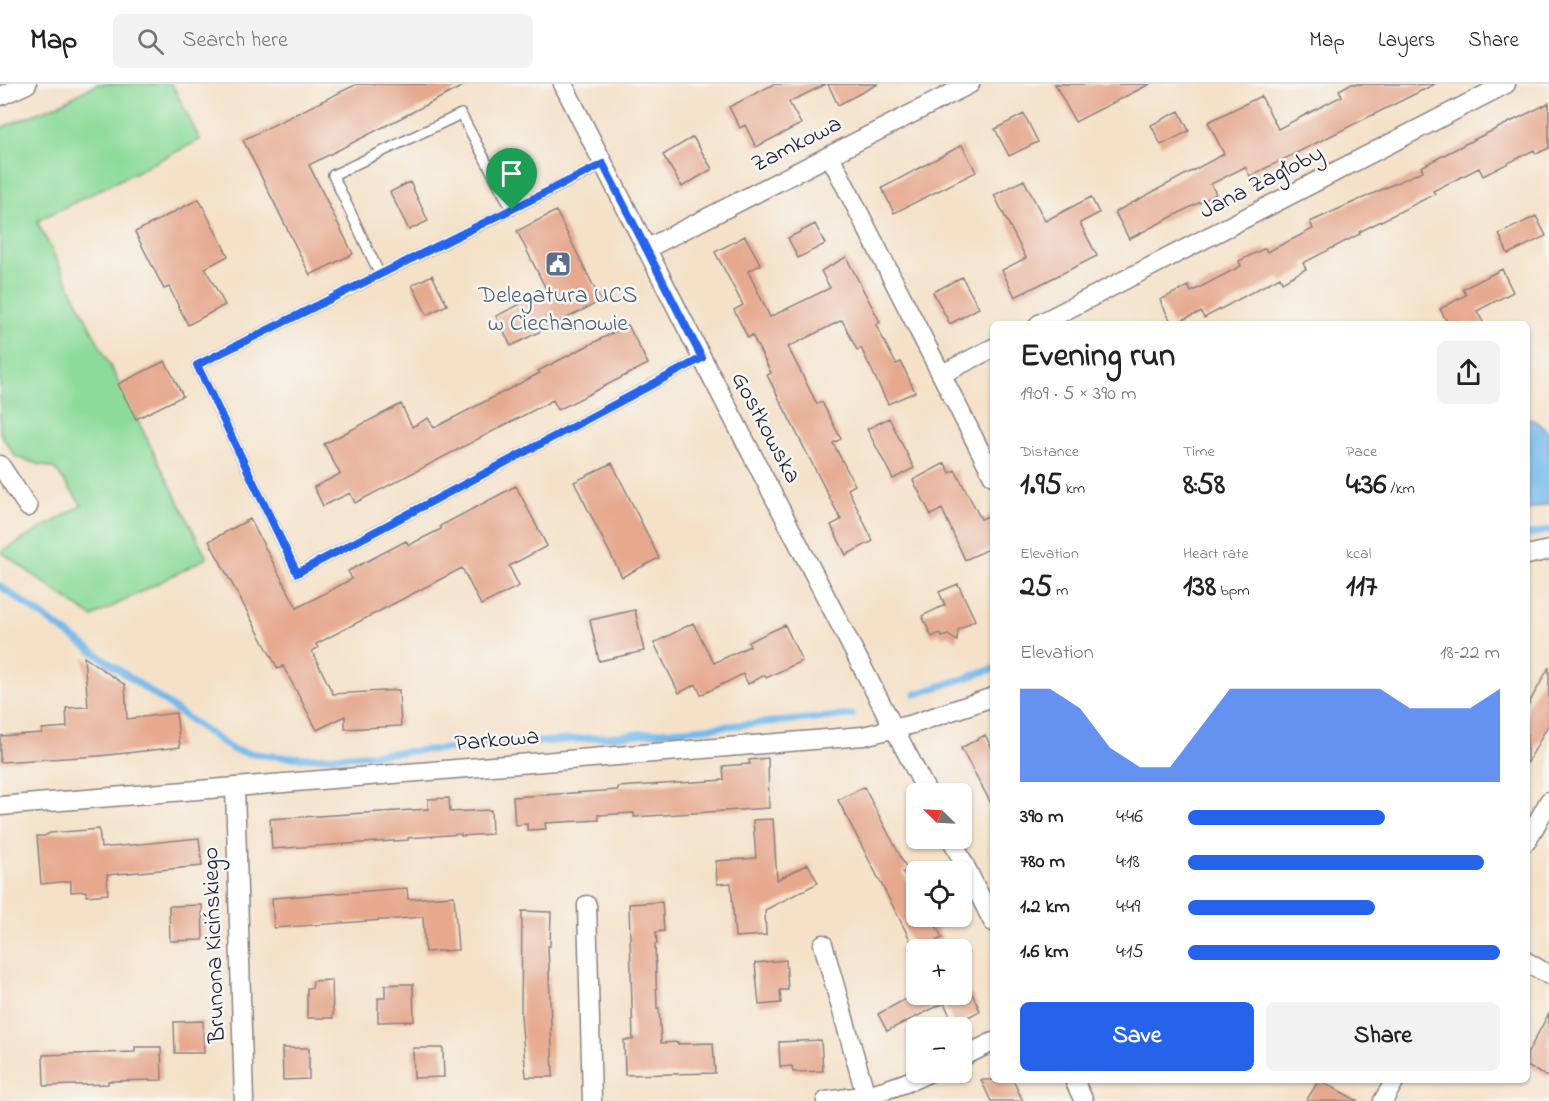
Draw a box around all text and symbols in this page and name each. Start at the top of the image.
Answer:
search box [113,14,533,68]
text: Map [30,21,77,62]
icon: search [134,25,167,58]
text: Search here [182,25,288,57]
text: Map [1309,26,1345,56]
text: Layers [1378,26,1435,56]
text: Share [1468,26,1519,56]
street label: Zamkowa [746,107,848,183]
street label: Jana Zagłoby [1194,137,1331,230]
pin [486,148,537,210]
icon: arrive [495,157,528,190]
public building icon: Delegatura UCS w Ciechanowie [543,249,573,279]
place label: Delegatura UCS w Ciechanowie [478,279,637,342]
text: Evening run [1020,333,1175,381]
button: share [1437,341,1500,404]
street label: Gostkowska [721,366,809,490]
text: 19:09 · 5 × 390 m [1020,380,1136,409]
text: Distance [1020,440,1079,464]
text: Time [1183,440,1215,464]
text: Pace [1346,440,1377,464]
text: 1.95 [1020,464,1062,508]
text: 8:58 [1183,464,1225,508]
text: 4:36 [1346,464,1387,508]
text: km [1062,477,1085,501]
text: /km [1387,477,1415,501]
text: Elevation [1020,542,1079,566]
text: Heart rate [1183,542,1249,566]
text: kcal [1346,542,1371,566]
text: 25 [1020,566,1052,610]
text: 138 [1183,566,1216,610]
text: 117 [1346,566,1377,610]
text: m [1052,579,1069,603]
text: bpm [1216,579,1250,603]
text: Elevation [1020,639,1094,668]
text: 18–22 m [1440,639,1500,668]
street label: Parkowa [453,720,541,762]
north arrow [906,783,972,849]
map controls [906,783,972,1083]
text: 390 m [1020,803,1063,832]
text: 4:46 [1116,803,1143,832]
street label: Brunona Kicińskiego [194,846,236,1045]
text: 780 m [1020,848,1065,877]
text: 4:18 [1116,848,1140,877]
button: locate [906,861,972,927]
text: 1.2 km [1020,893,1070,922]
text: 4:49 [1116,893,1140,922]
text: 1.6 km [1020,938,1069,967]
text: 4:15 [1116,938,1144,967]
button: + [906,939,972,1005]
button: Save [1020,1002,1254,1071]
button: Share [1266,1002,1500,1071]
button: − [906,1017,972,1083]

